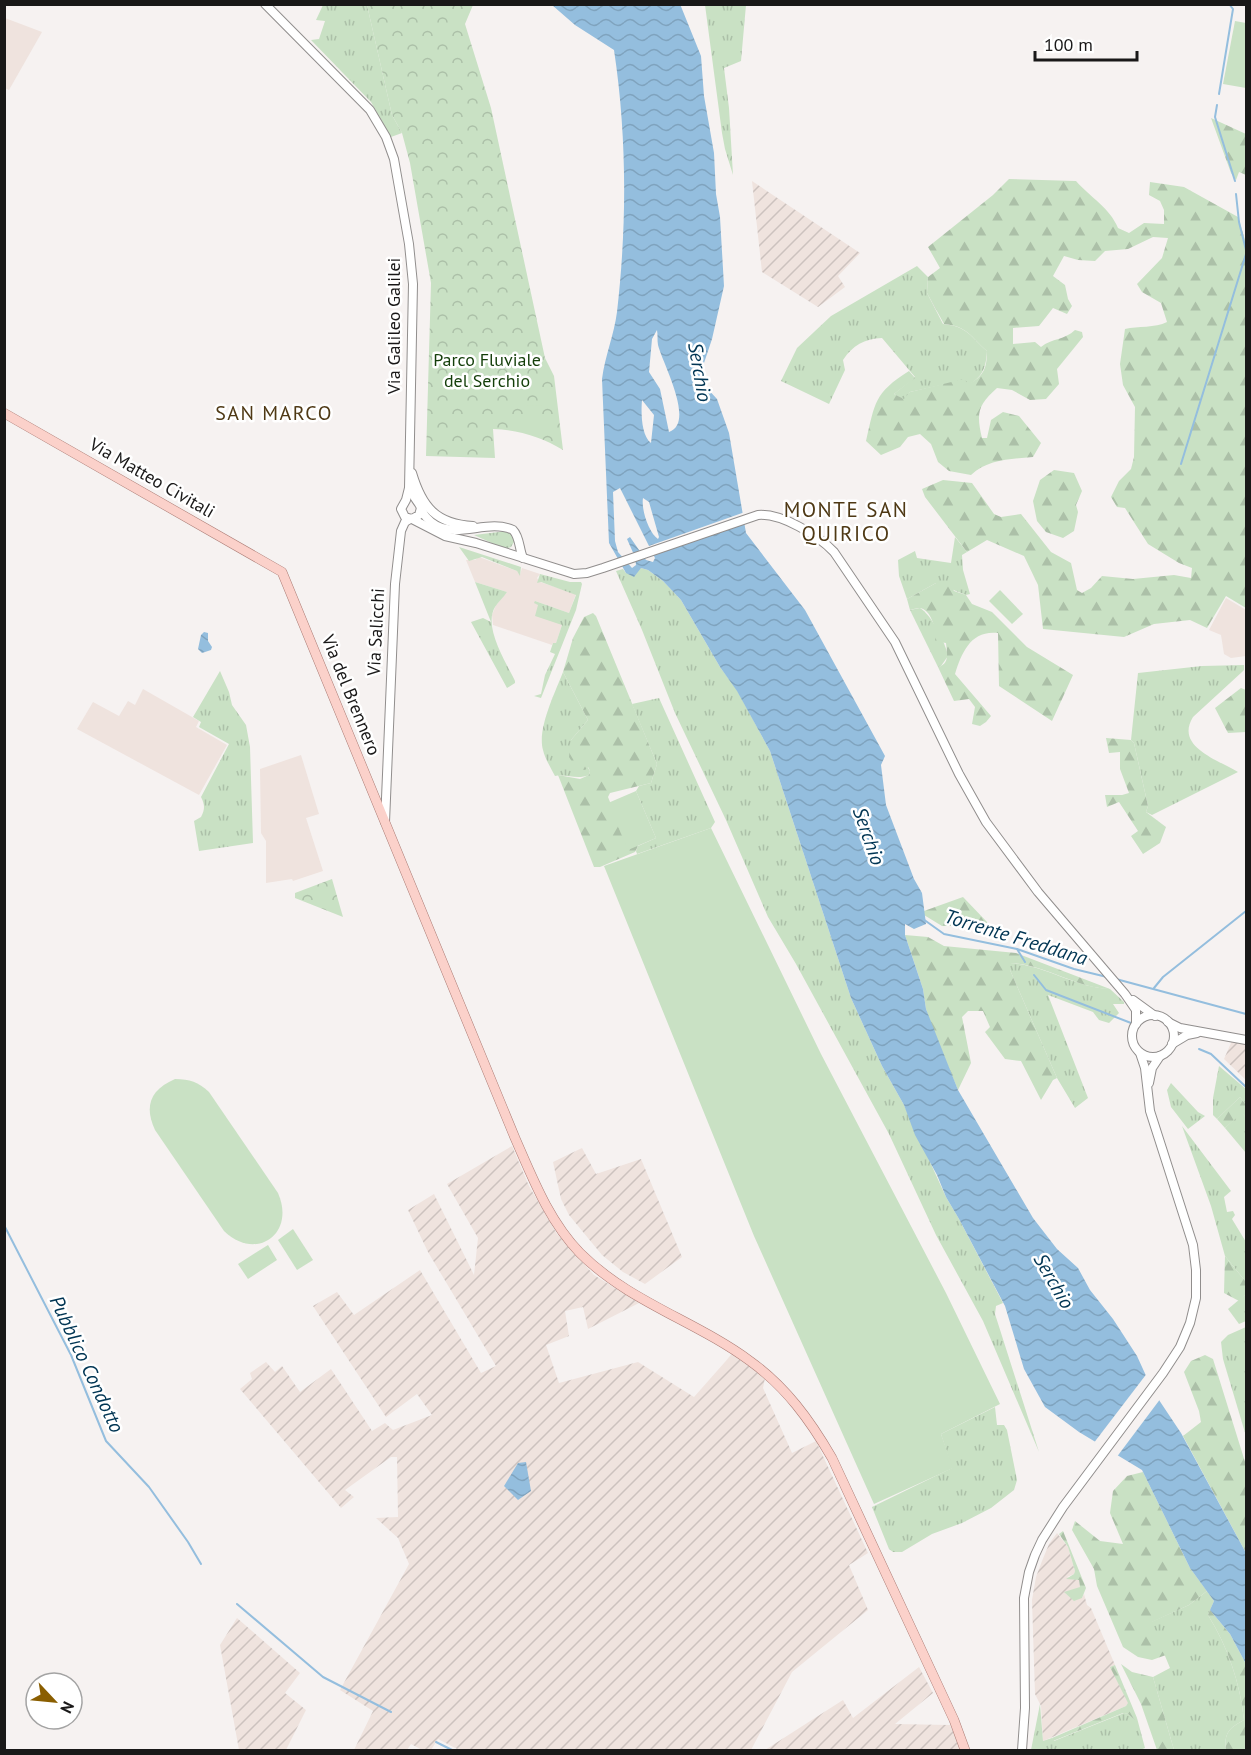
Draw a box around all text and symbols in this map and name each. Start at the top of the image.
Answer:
scale bar [1035,24,1137,62]
text: 100 m [1044,33,1093,56]
street label: Via Galileo Galilei [382,258,405,395]
water label: Serchio [682,340,718,404]
park label: Parco Fluviale del Serchio [433,348,541,392]
district label: SAN MARCO [215,400,333,426]
street label: Via Matteo Civitali [85,432,219,523]
district label: MONTE SAN QUIRICO [784,496,908,547]
street label: Via Salicchi [362,588,389,677]
street label: Via del Brennero [316,630,386,758]
water label: Serchio [847,803,891,869]
water label: Torrente Freddana [941,903,1091,971]
water label: Serchio [1028,1249,1080,1314]
water label: Pubblico Condotto [44,1291,130,1437]
north arrow [24,1671,84,1731]
text: N [56,1698,79,1717]

